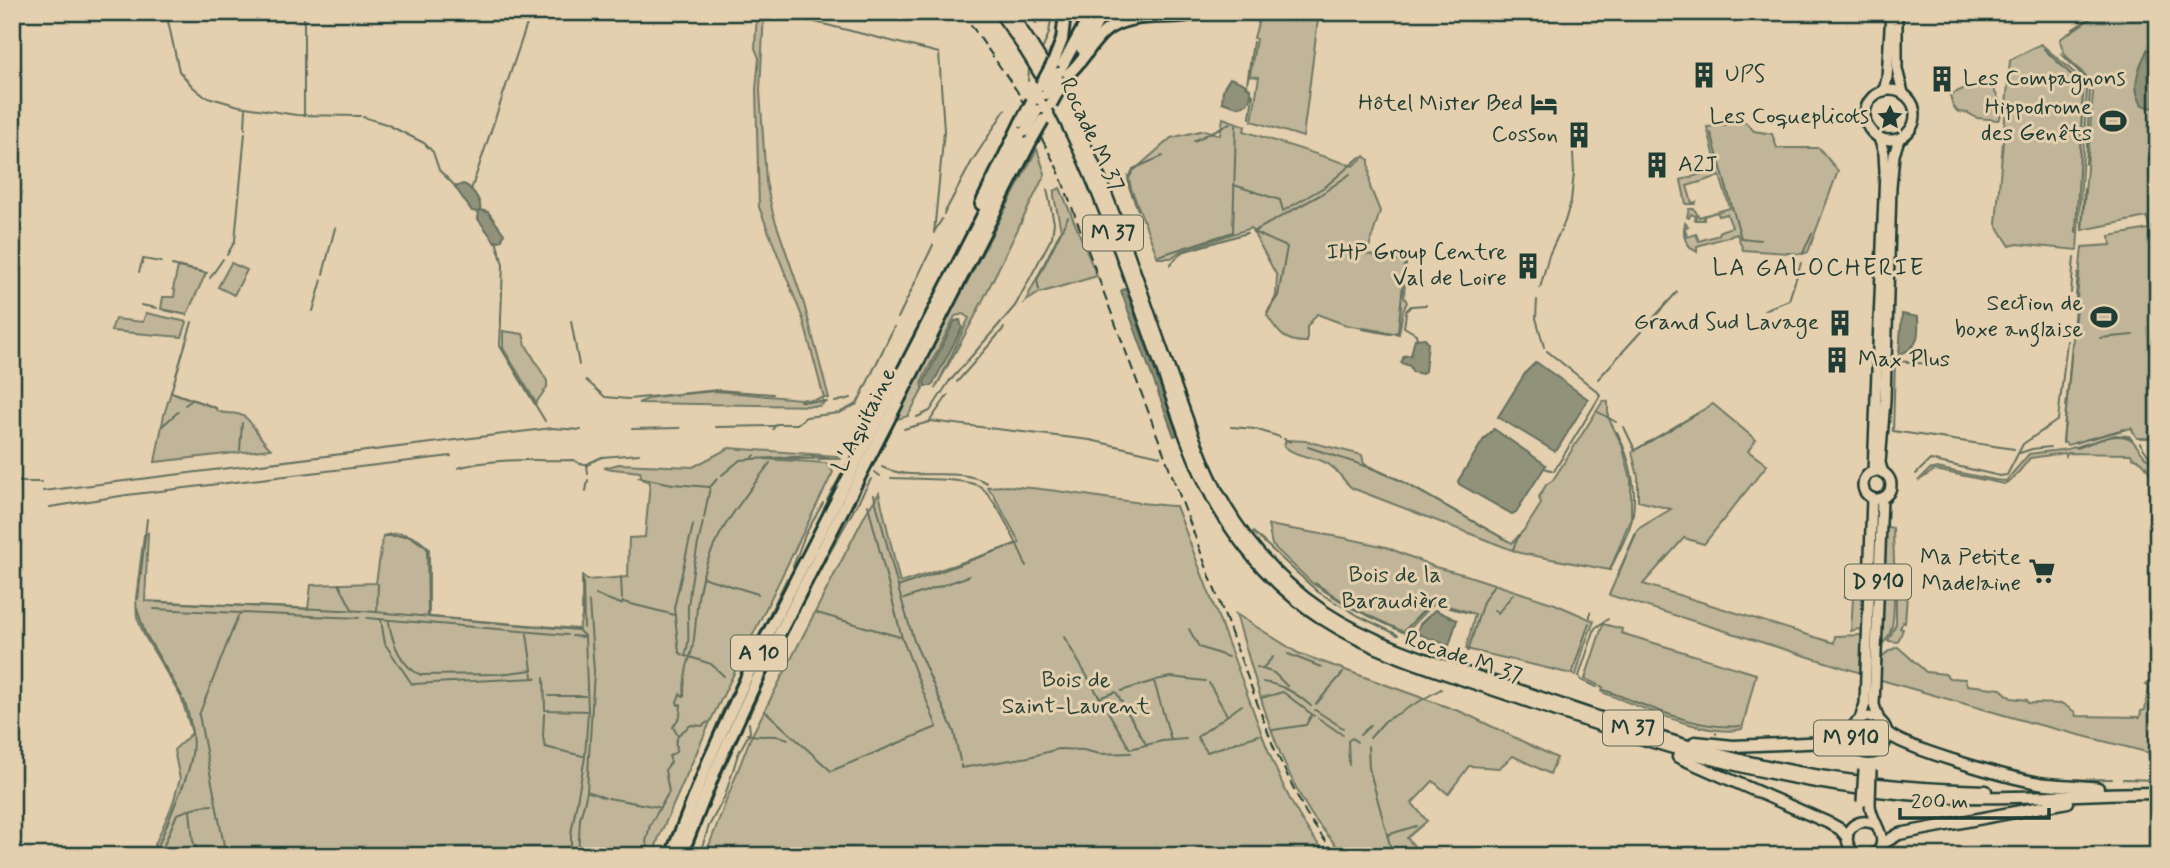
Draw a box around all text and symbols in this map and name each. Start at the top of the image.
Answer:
building icon: UPS [1689,60,1719,90]
place label: UPS [1725,60,1766,90]
building icon: Les Compagnons [1927,64,1957,94]
place label: Les Compagnons [1963,64,2126,96]
street label: Rocade M 37 [1052,73,1130,197]
place label: Hôtel Mister Bed [1358,89,1523,119]
hotel icon: Hôtel Mister Bed [1529,89,1559,119]
place label: Hippodrome des Genêts [1981,93,2092,149]
place label: Les Coqueplicots [1709,102,1869,132]
place icon: Les Coqueplicots [1875,102,1905,132]
sports icon: Hippodrome des Genêts [2098,106,2128,136]
place label: Cosson [1492,120,1558,150]
building icon: Cosson [1564,120,1594,150]
building icon: A2J [1642,150,1672,180]
place label: A2J [1678,150,1718,180]
road number: M 37 [1083,216,1143,250]
place label: IHP Group Centre Val de Loire [1327,238,1507,294]
building icon: IHP Group Centre Val de Loire [1513,251,1543,281]
district label: LA GALOCHERIE [1713,253,1925,284]
place label: Section de boxe anglaise [1955,289,2083,347]
sports icon: Section de boxe anglaise [2089,302,2119,332]
place label: Grand Sud Lavage [1634,308,1819,340]
building icon: Grand Sud Lavage [1825,308,1855,338]
building icon: Max Plus [1822,345,1852,375]
place label: Max Plus [1858,345,1950,375]
street label: L'Aquitaine [826,362,904,478]
place label: Ma Petite Madelaine [1920,543,2021,599]
supermarket icon: Ma Petite Madelaine [2027,556,2057,586]
park label: Bois de la Baraudière [1342,561,1448,617]
road number: D 910 [1845,564,1911,600]
street label: Rocade M 37 [1400,624,1526,692]
road number: A 10 [731,636,787,670]
park label: Bois de Saint-Laurent [1002,666,1151,722]
road number: M 37 [1603,710,1663,746]
road number: M 910 [1814,720,1888,756]
scale bar [1900,777,2049,821]
text: 200 m [1911,788,1968,816]

